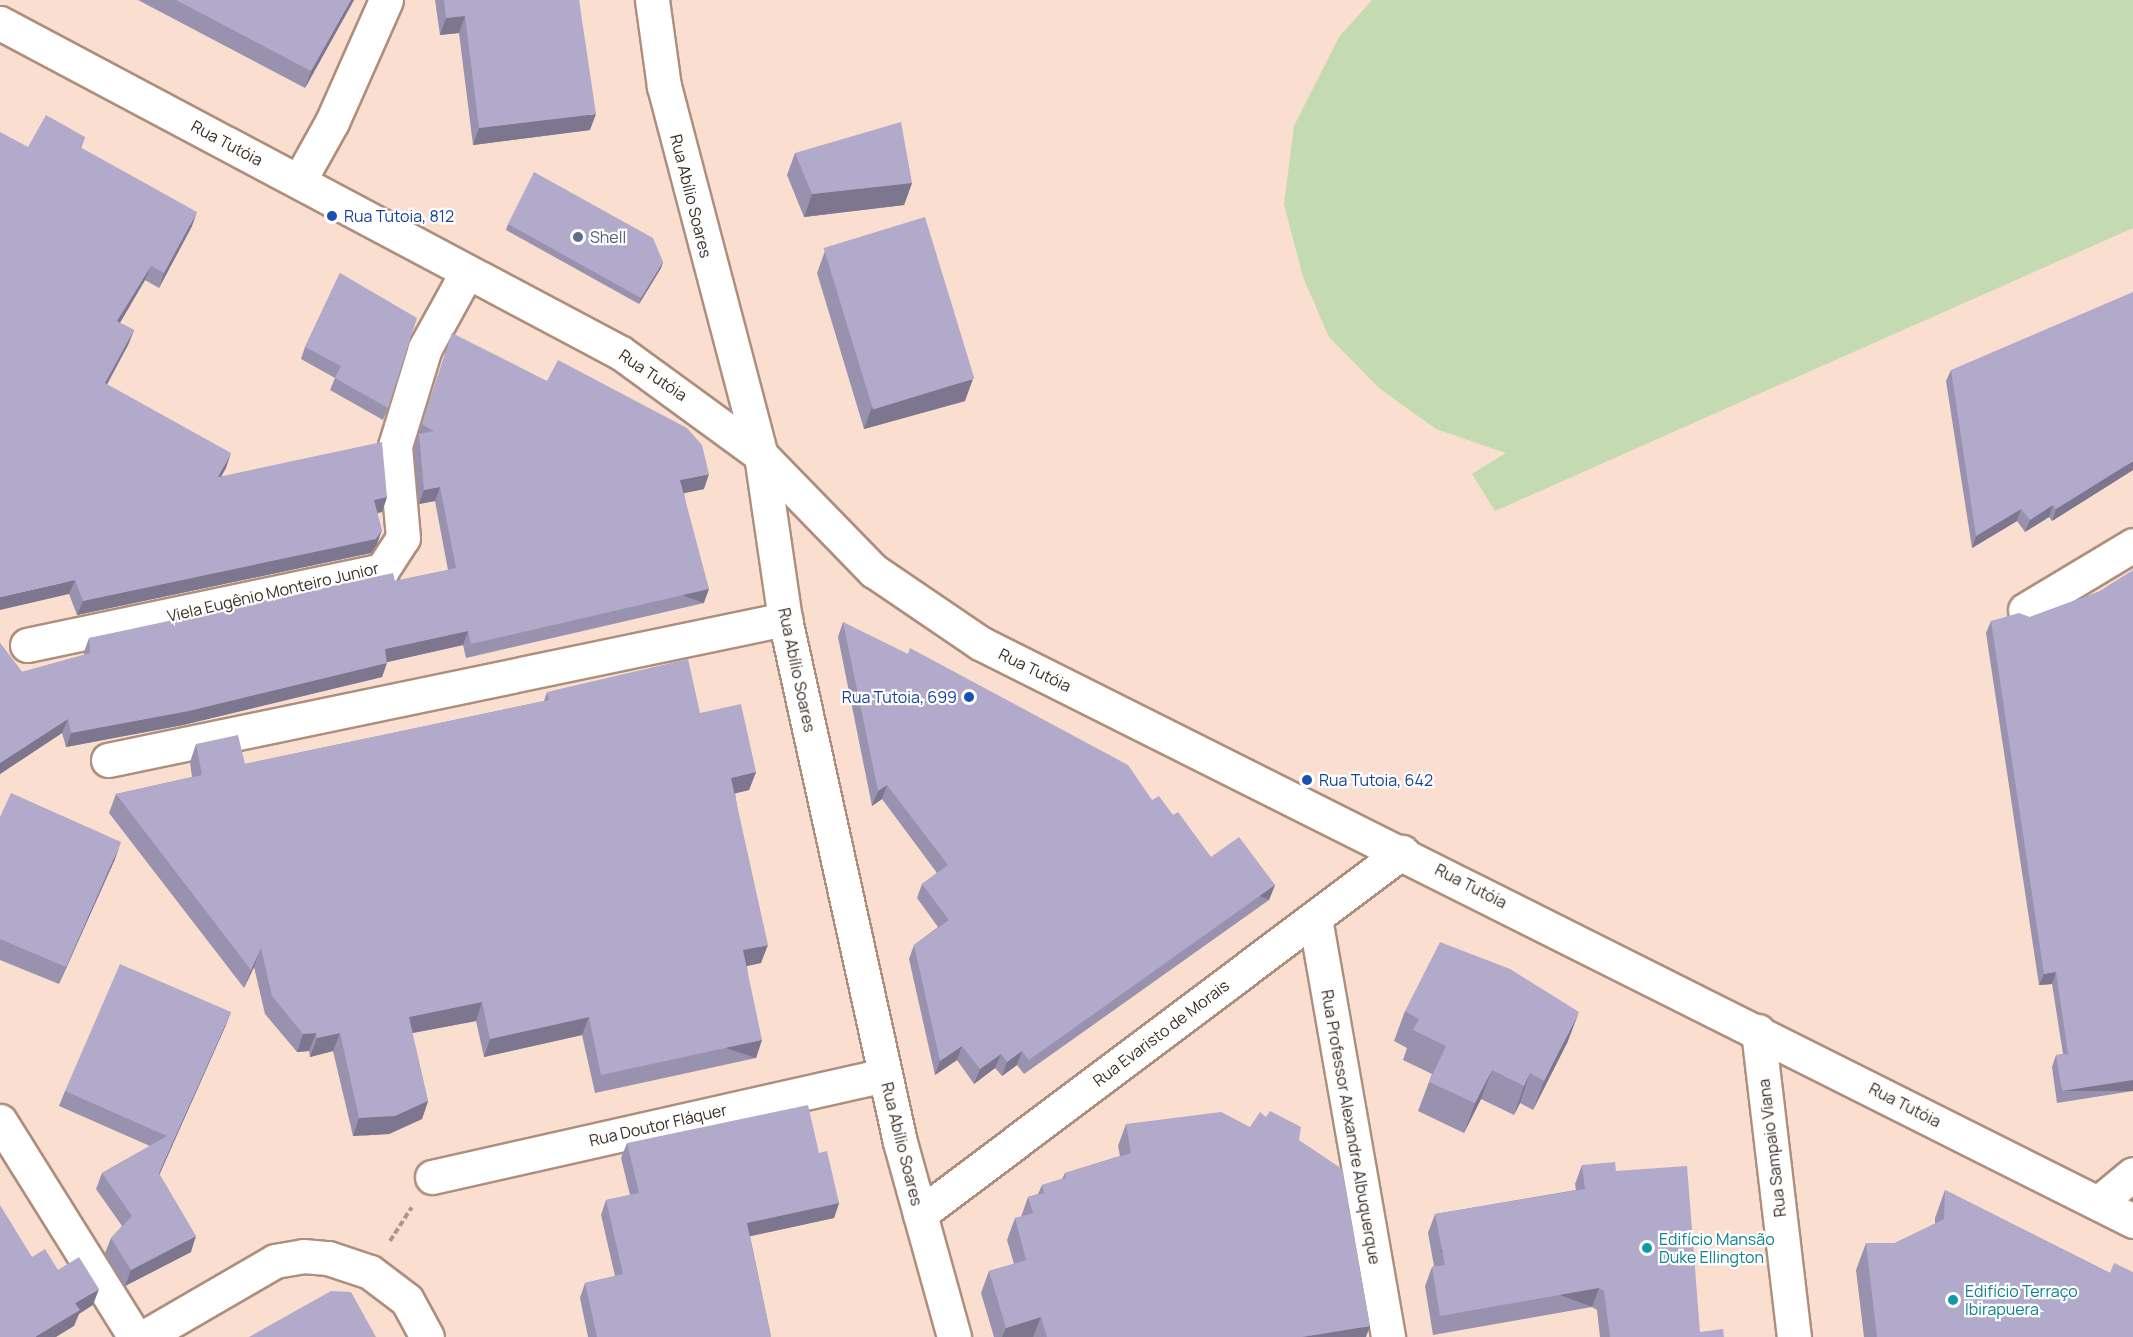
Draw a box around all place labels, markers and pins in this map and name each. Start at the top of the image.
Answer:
place label: Rua Tutoia, 812 [344,206,454,226]
marker: Rua Tutoia, 812 [325,209,339,223]
place label: Shell [590,227,626,247]
marker: Shell [571,230,585,244]
place label: Rua Tutoia, 699 [842,687,957,707]
marker: Rua Tutoia, 699 [962,690,976,704]
place label: Rua Tutoia, 642 [1319,770,1433,790]
marker: Rua Tutoia, 642 [1300,773,1314,787]
place label: Edifício Mansão Duke Ellington [1659,1229,1775,1267]
marker: Edifício Mansão Duke Ellington [1640,1241,1654,1255]
place label: Edifício Terraço Ibirapuera [1965,1281,2078,1319]
marker: Edifício Terraço Ibirapuera [1946,1293,1960,1307]

